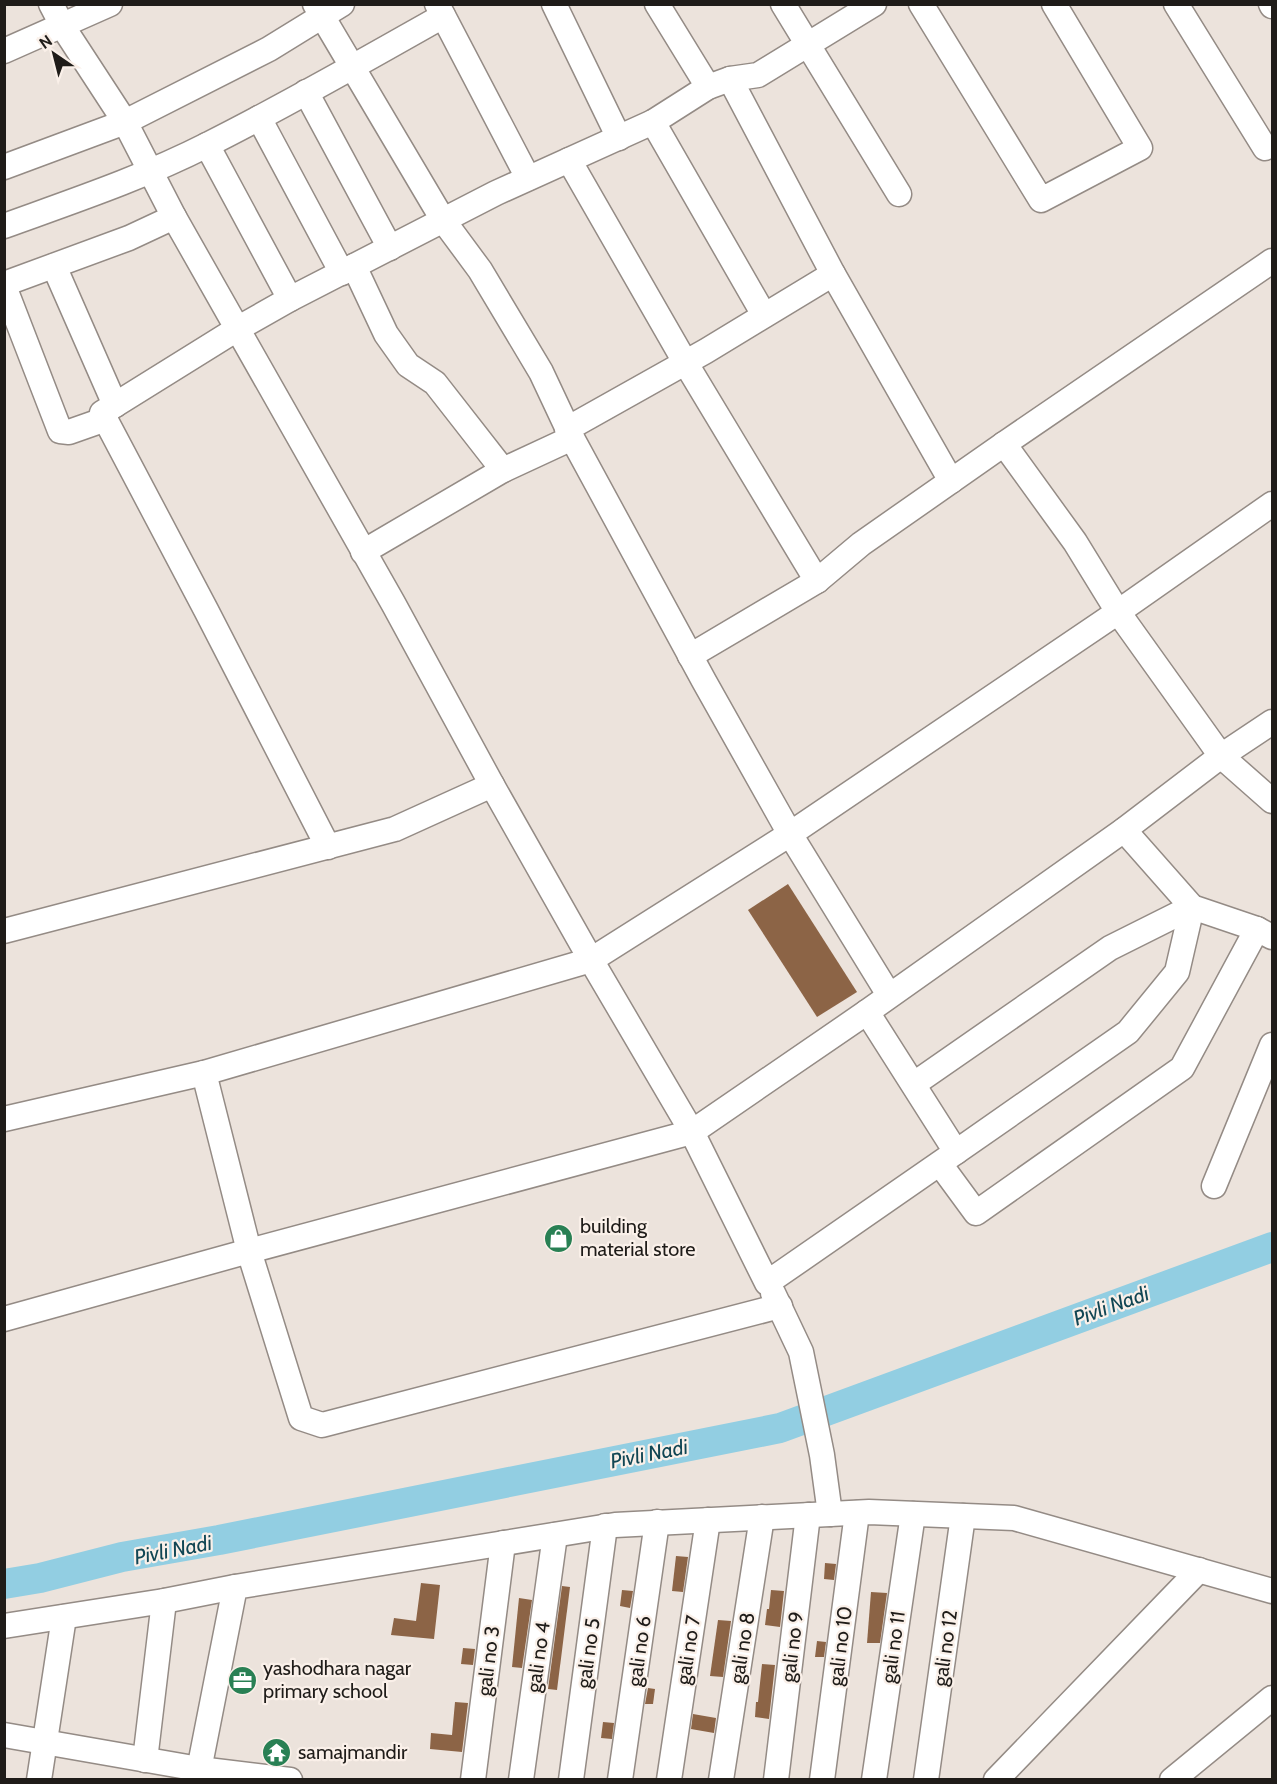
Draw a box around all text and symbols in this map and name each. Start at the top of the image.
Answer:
north arrow [24,24,84,84]
text: N [36,31,56,53]
place label: building material store [580,1214,695,1261]
shop icon: building material store [543,1222,575,1254]
water label: Pivli Nadi [1070,1280,1153,1331]
water label: Pivli Nadi [608,1434,690,1473]
water label: Pivli Nadi [132,1530,214,1569]
street label: gali no 10 [823,1605,857,1687]
street label: gali no 12 [928,1608,962,1688]
street label: gali no 11 [876,1609,910,1685]
street label: gali no 9 [776,1610,808,1684]
street label: gali no 8 [725,1611,759,1685]
street label: gali no 6 [622,1614,656,1688]
street label: gali no 7 [671,1614,705,1686]
street label: gali no 5 [571,1616,605,1690]
street label: gali no 4 [521,1620,555,1694]
street label: gali no 3 [472,1625,504,1697]
place label: yashodhara nagar primary school [263,1656,412,1703]
office icon: yashodhara nagar primary school [226,1664,258,1696]
temple icon: samajmandir [261,1736,293,1768]
place label: samajmandir [298,1740,408,1764]

